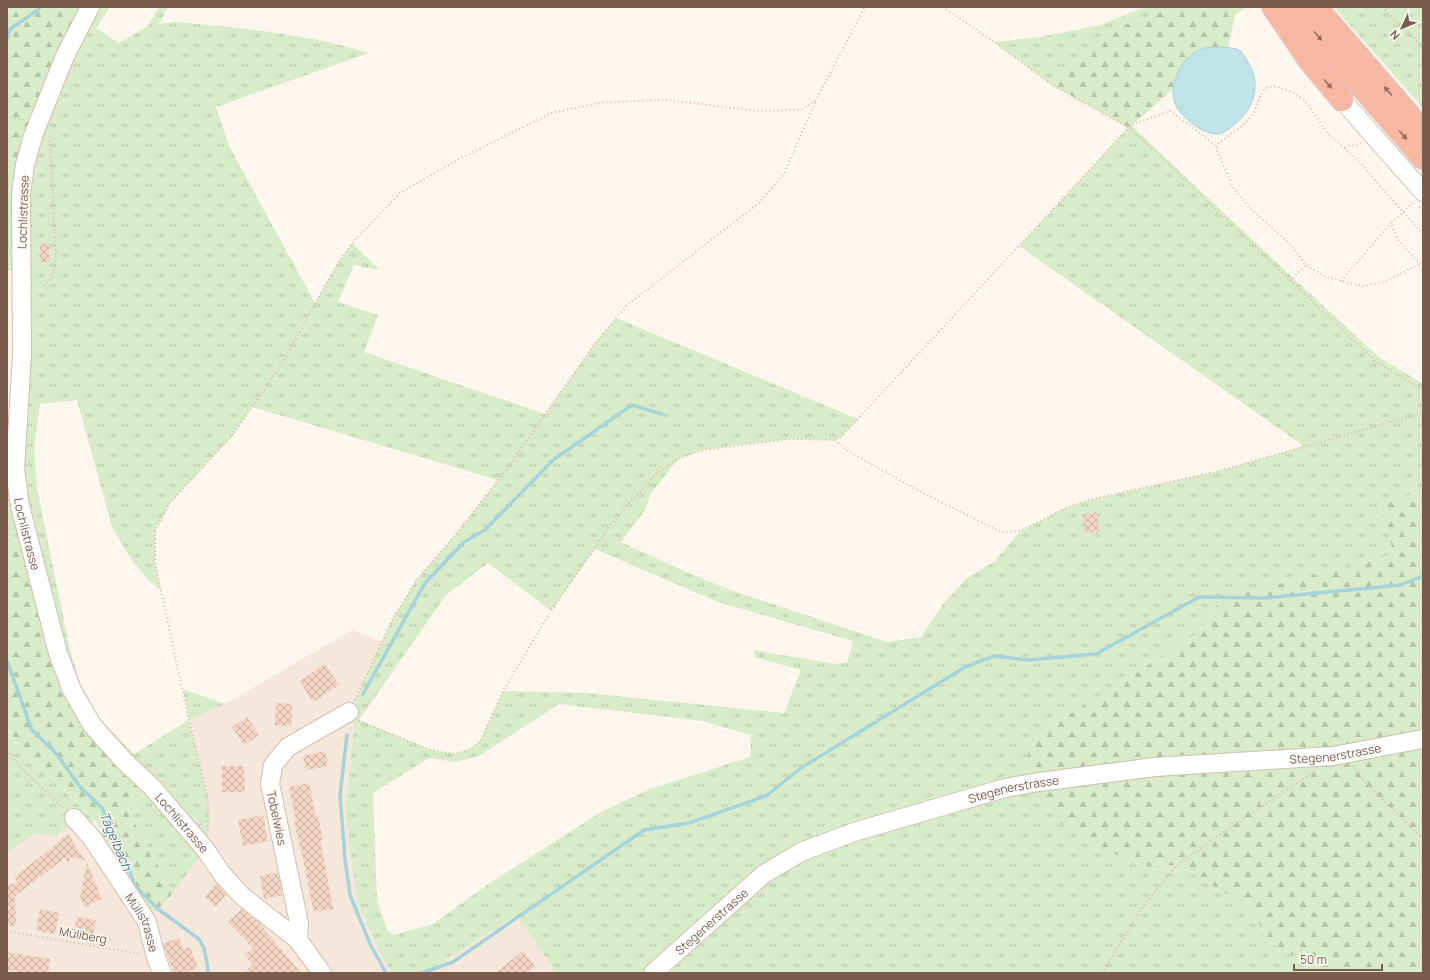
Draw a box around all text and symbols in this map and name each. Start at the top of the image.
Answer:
north arrow [1382,8,1422,48]
text: N [1386,27,1403,43]
one-way arrow [1313,31,1322,42]
one-way arrow [1324,79,1333,89]
one-way arrow [1384,85,1393,96]
one-way arrow [1398,129,1407,140]
street label: Lochlistrasse [13,175,33,249]
street label: Lochlistrasse [10,497,45,572]
street label: Stegenerstrasse [1289,739,1383,767]
street label: Stegenerstrasse [966,771,1060,807]
street label: Lochlistrasse [152,789,213,856]
street label: Tobelwies [263,789,291,847]
water label: Tägelbach [96,809,137,874]
street label: Stegenerstrasse [671,884,751,958]
street label: Mülistrasse [122,889,163,954]
street label: Müliberg [58,922,108,948]
scale bar [1294,946,1382,972]
text: 50 m [1300,951,1327,968]

